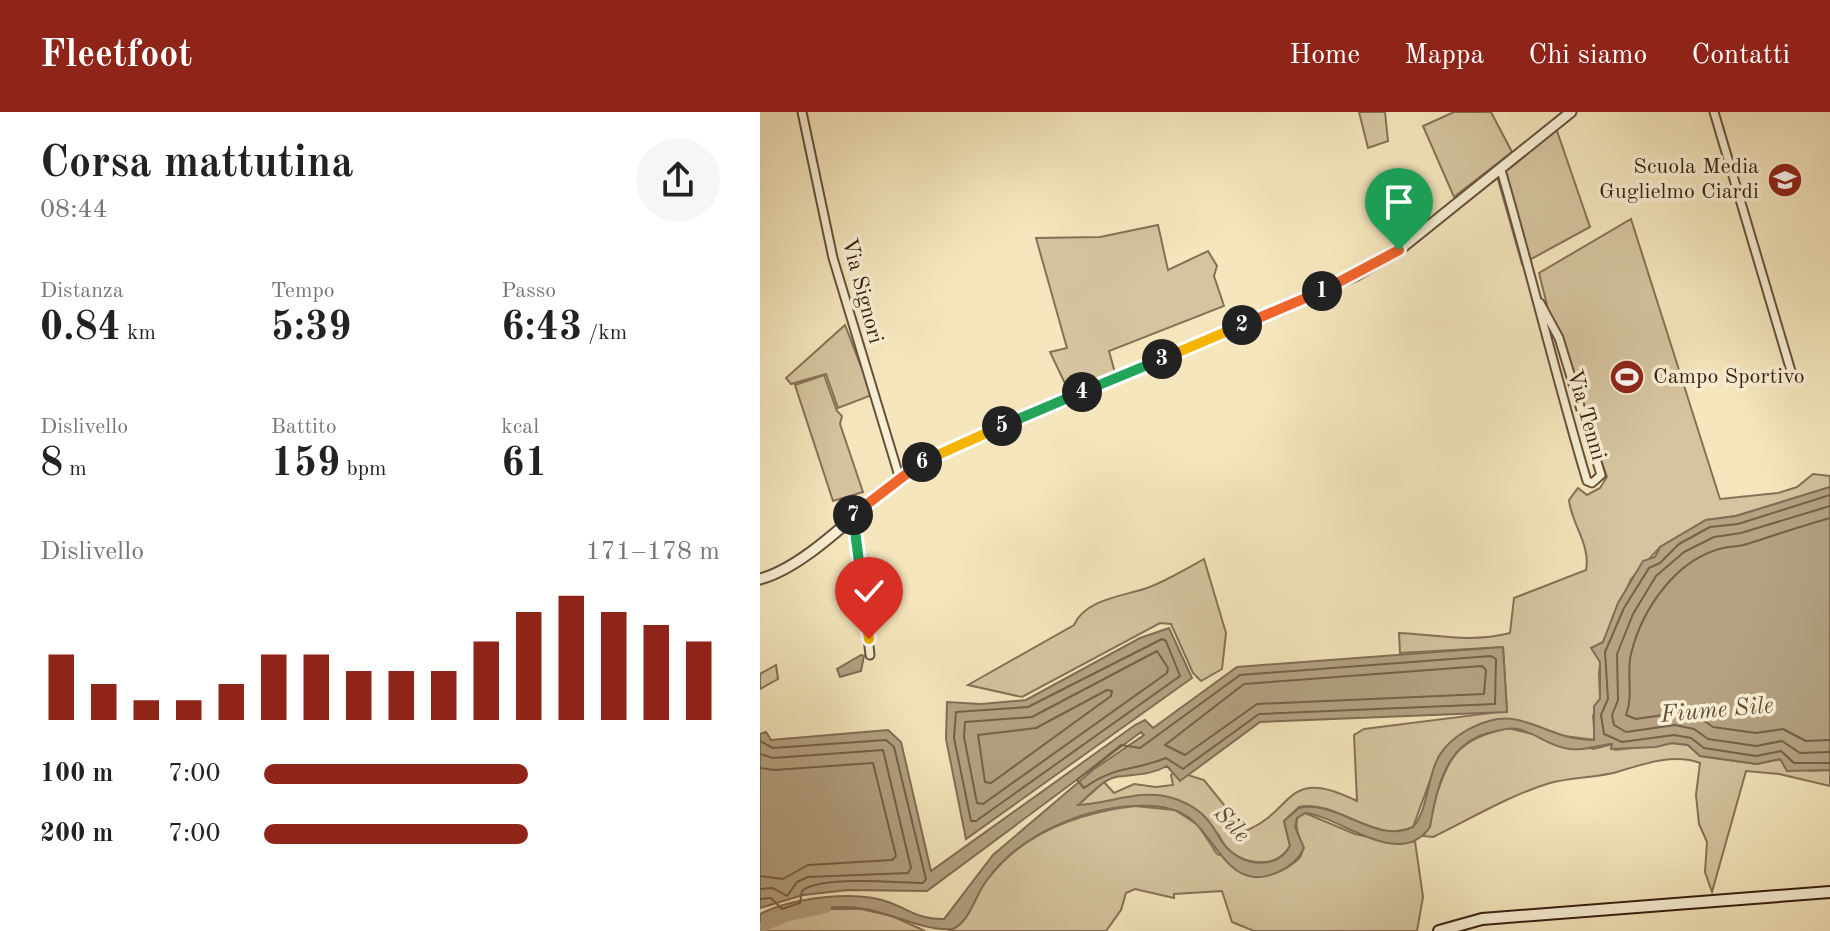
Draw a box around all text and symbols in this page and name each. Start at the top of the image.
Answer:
text: Fleetfoot [40,37,192,75]
text: Home [1289,42,1360,70]
text: Mappa [1404,42,1484,70]
text: Chi siamo [1528,42,1647,70]
text: Contatti [1691,42,1790,70]
button: share [636,138,720,222]
text: Corsa mattutina [40,142,354,186]
place label: Scuola Media Guglielmo Ciardi [1599,156,1759,203]
school or university icon: Scuola Media Guglielmo Ciardi [1766,161,1804,199]
pin [1365,168,1433,250]
icon: arrive [1377,180,1421,224]
text: 08:44 [40,197,108,223]
street label: Via Signori [837,236,887,346]
pin: 1 [1302,271,1342,311]
text: Distanza [40,280,124,302]
text: Tempo [271,280,335,302]
text: Passo [501,280,556,302]
text: 1 [1316,280,1328,302]
pin: 2 [1222,305,1262,345]
text: 0.84 [40,309,121,349]
text: 5:39 [271,309,351,349]
text: 6:43 [501,309,582,349]
text: 2 [1236,314,1248,336]
text: km [121,322,156,344]
text: /km [582,322,627,344]
pin: 3 [1142,339,1182,379]
text: 3 [1156,348,1168,370]
sports icon: Campo Sportivo [1608,358,1646,396]
place label: Campo Sportivo [1653,366,1805,388]
street label: Via Tenni [1563,367,1609,463]
pin: 4 [1062,372,1102,412]
text: 4 [1076,381,1088,403]
pin: 5 [982,406,1022,446]
text: 5 [996,415,1008,437]
text: Dislivello [40,416,128,438]
text: Battito [271,416,337,438]
text: kcal [501,416,539,438]
pin: 6 [902,442,942,482]
text: 8 [40,445,63,485]
text: 159 [271,445,340,485]
text: 61 [501,445,548,485]
text: 6 [916,451,928,473]
text: m [63,458,87,480]
text: bpm [340,458,387,480]
pin: 7 [833,495,873,535]
text: 7 [847,504,859,526]
text: Dislivello [40,539,144,565]
text: 171–178 m [585,539,720,565]
pin [835,557,903,639]
icon: check [847,569,891,613]
water label: Fiume Sile [1658,694,1775,728]
text: 100 m [40,761,113,787]
text: 7:00 [168,761,221,787]
water label: Sile [1209,802,1253,848]
text: 200 m [40,821,113,847]
text: 7:00 [168,821,221,847]

